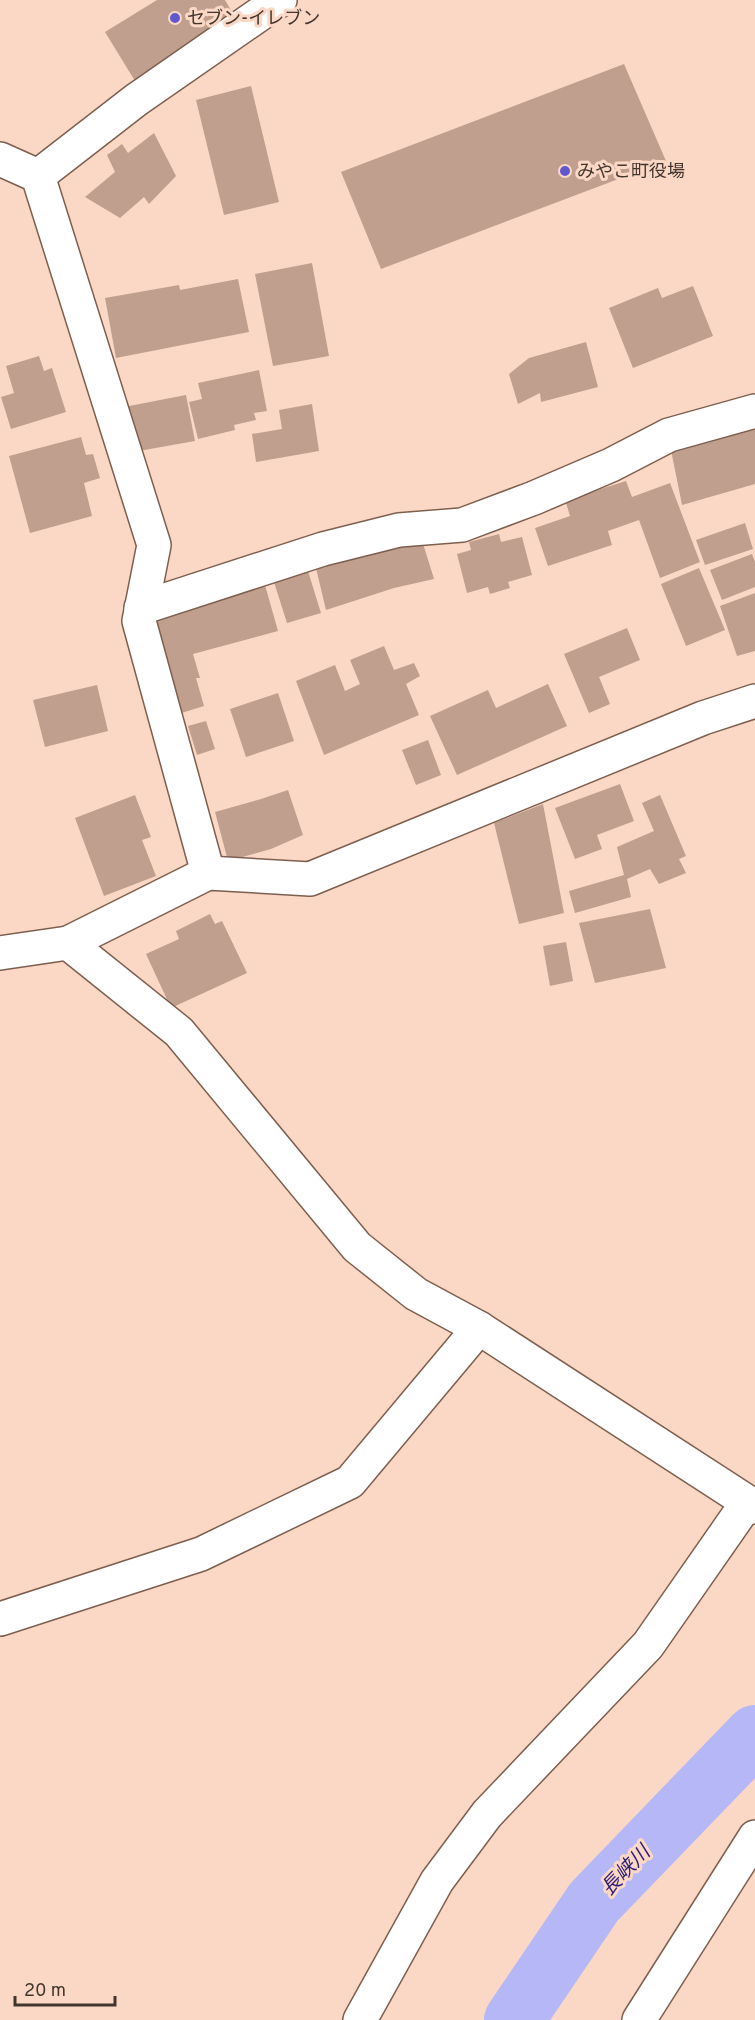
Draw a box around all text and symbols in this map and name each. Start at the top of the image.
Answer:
place label: セブン-イレブン [187,8,320,31]
marker: セブン-イレブン [168,11,182,25]
place label: みやこ町役場 [577,161,685,184]
marker: みやこ町役場 [558,164,572,178]
water label: 長峡川 [596,1839,658,1902]
scale bar [15,1969,116,2007]
text: 20 m [24,1980,66,2003]

